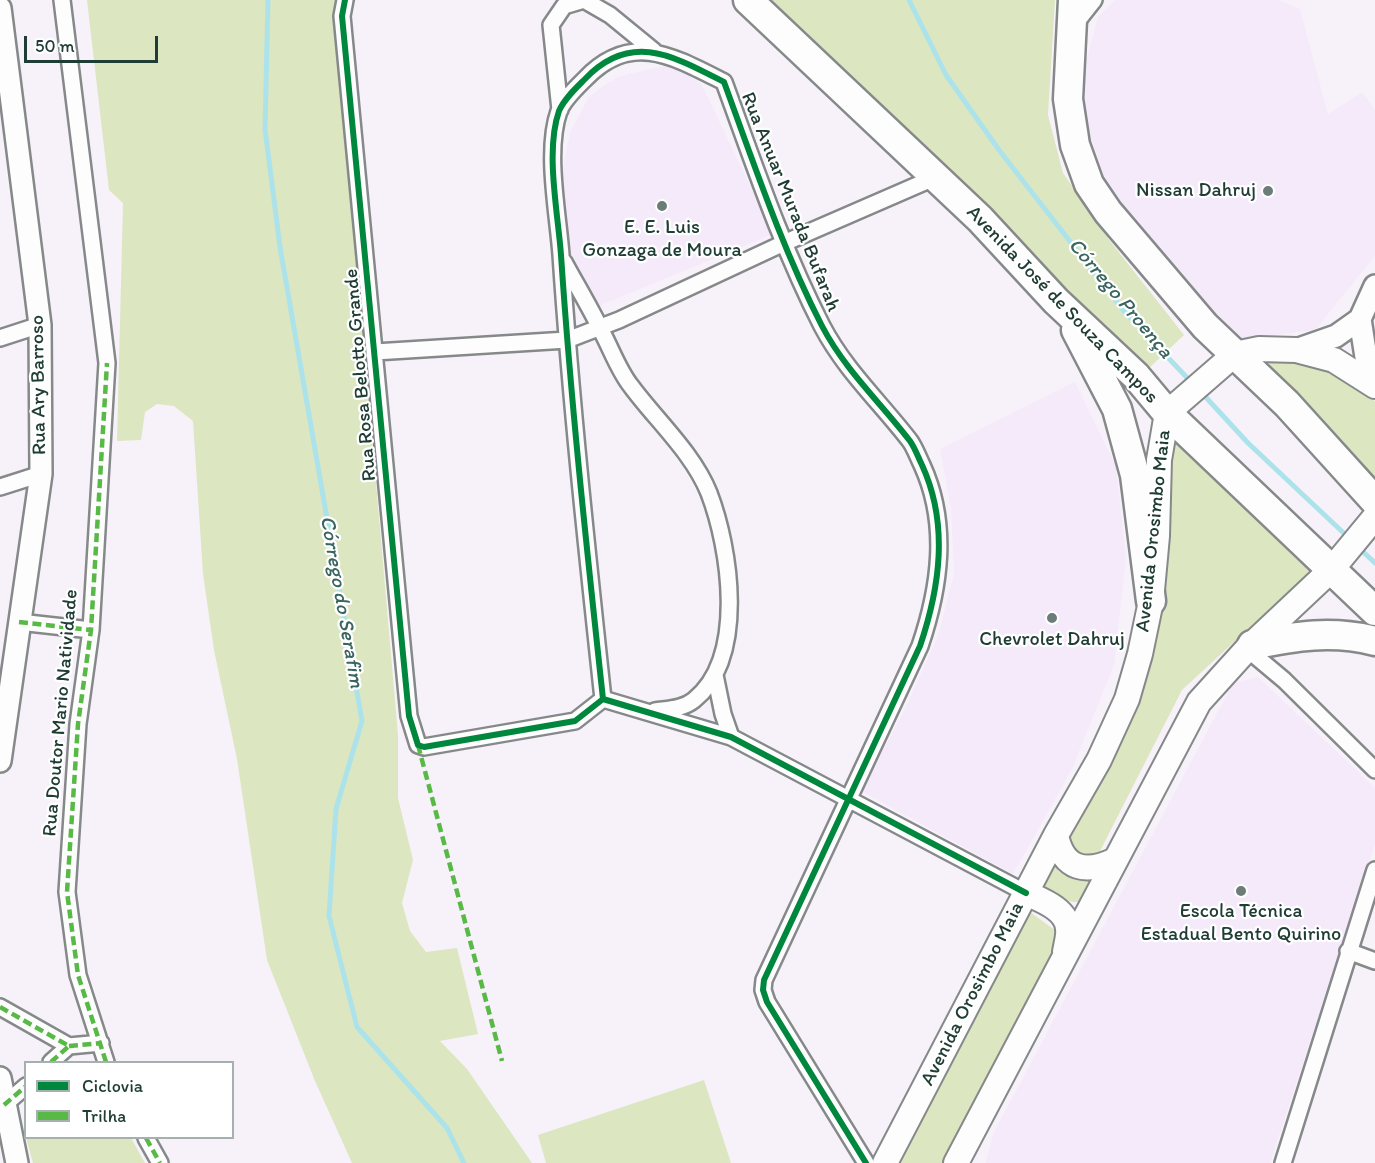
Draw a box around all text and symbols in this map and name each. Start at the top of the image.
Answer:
scale bar [27,24,160,62]
text: 50 m [35,35,75,57]
street label: Rua Anuar Murada Bufarah [735,89,845,315]
place label: Nissan Dahruj [1136,179,1256,203]
marker: Nissan Dahruj [1261,184,1275,198]
marker: E. E. Luis Gonzaga de Moura [655,199,669,213]
street label: Avenida José de Souza Campos [961,201,1163,409]
place label: E. E. Luis Gonzaga de Moura [582,216,742,263]
water label: Córrego Proença [1062,234,1178,364]
street label: Rua Rosa Belotto Grande [340,268,382,482]
street label: Rua Ary Barroso [26,315,52,455]
street label: Avenida Orosimbo Maia [1131,429,1177,633]
water label: Córrego do Serafim [313,514,369,690]
street label: Rua Doutor Mario Natividade [38,588,84,838]
marker: Chevrolet Dahruj [1045,611,1059,625]
place label: Chevrolet Dahruj [979,628,1125,652]
marker: Escola Técnica Estadual Bento Quirino [1234,884,1248,898]
street label: Avenida Orosimbo Maia [916,898,1030,1090]
place label: Escola Técnica Estadual Bento Quirino [1141,900,1341,947]
legend [24,1061,234,1139]
text: Ciclovia [82,1075,143,1097]
text: Trilha [82,1105,126,1127]

